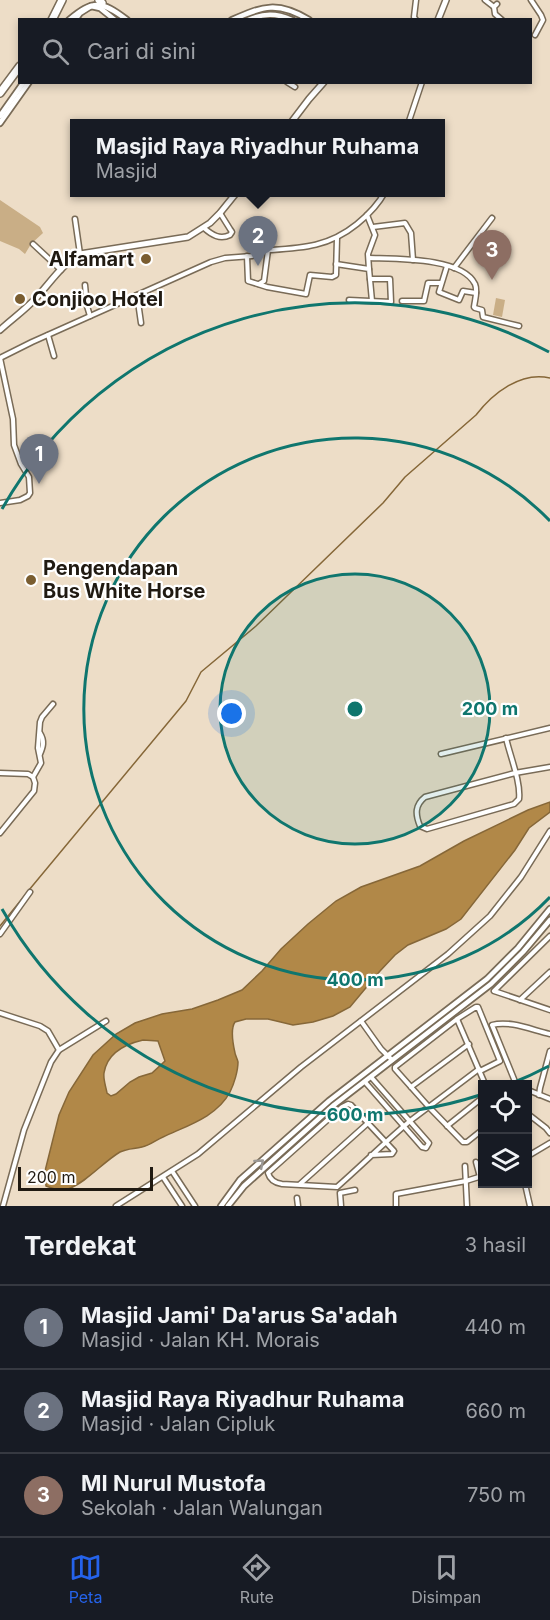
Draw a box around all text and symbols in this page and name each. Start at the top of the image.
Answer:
search box [18,18,532,84]
icon: search [39,35,72,68]
text: Cari di sini [87,38,196,64]
popup [70,119,445,197]
text: Masjid Raya Riyadhur Ruhama [96,133,419,159]
text: Masjid [96,159,158,183]
pin: 2 [238,216,278,266]
pin: 3 [472,230,512,280]
place label: Alfamart [49,247,134,271]
marker: Alfamart [139,252,153,266]
place label: Conjioo Hotel [32,287,163,311]
marker: Conjioo Hotel [13,292,27,306]
pin: 1 [20,434,58,484]
place label: Pengendapan Bus White Horse [43,556,206,603]
marker: Pengendapan Bus White Horse [24,573,38,587]
text: 200 m [462,698,518,719]
your location [217,699,246,728]
centre of rings [345,699,365,719]
text: 400 m [326,969,384,990]
map controls [478,1080,532,1188]
button: locate [478,1080,532,1134]
text: 600 m [327,1104,383,1125]
button: layers [478,1134,532,1188]
one-way arrow [253,1159,263,1170]
scale bar [18,1164,153,1192]
text: 200 m [27,1167,75,1187]
text: Terdekat [24,1230,136,1261]
text: 3 hasil [465,1233,526,1257]
text: Masjid Jami' Da'arus Sa'adah [81,1302,398,1328]
text: 1 [39,1315,48,1339]
text: 440 m [464,1315,526,1339]
text: Masjid · Jalan KH. Morais [81,1328,320,1352]
text: Masjid Raya Riyadhur Ruhama [81,1386,404,1412]
text: 2 [37,1399,50,1423]
text: 660 m [465,1399,526,1423]
text: Masjid · Jalan Cipluk [81,1412,275,1436]
text: MI Nurul Mustofa [81,1470,266,1496]
text: 3 [37,1483,50,1507]
text: 750 m [467,1483,526,1507]
text: Sekolah · Jalan Walungan [81,1496,323,1520]
tab: Peta [69,1551,102,1607]
tab: Rute [240,1551,274,1607]
tab: Disimpan [411,1551,481,1607]

